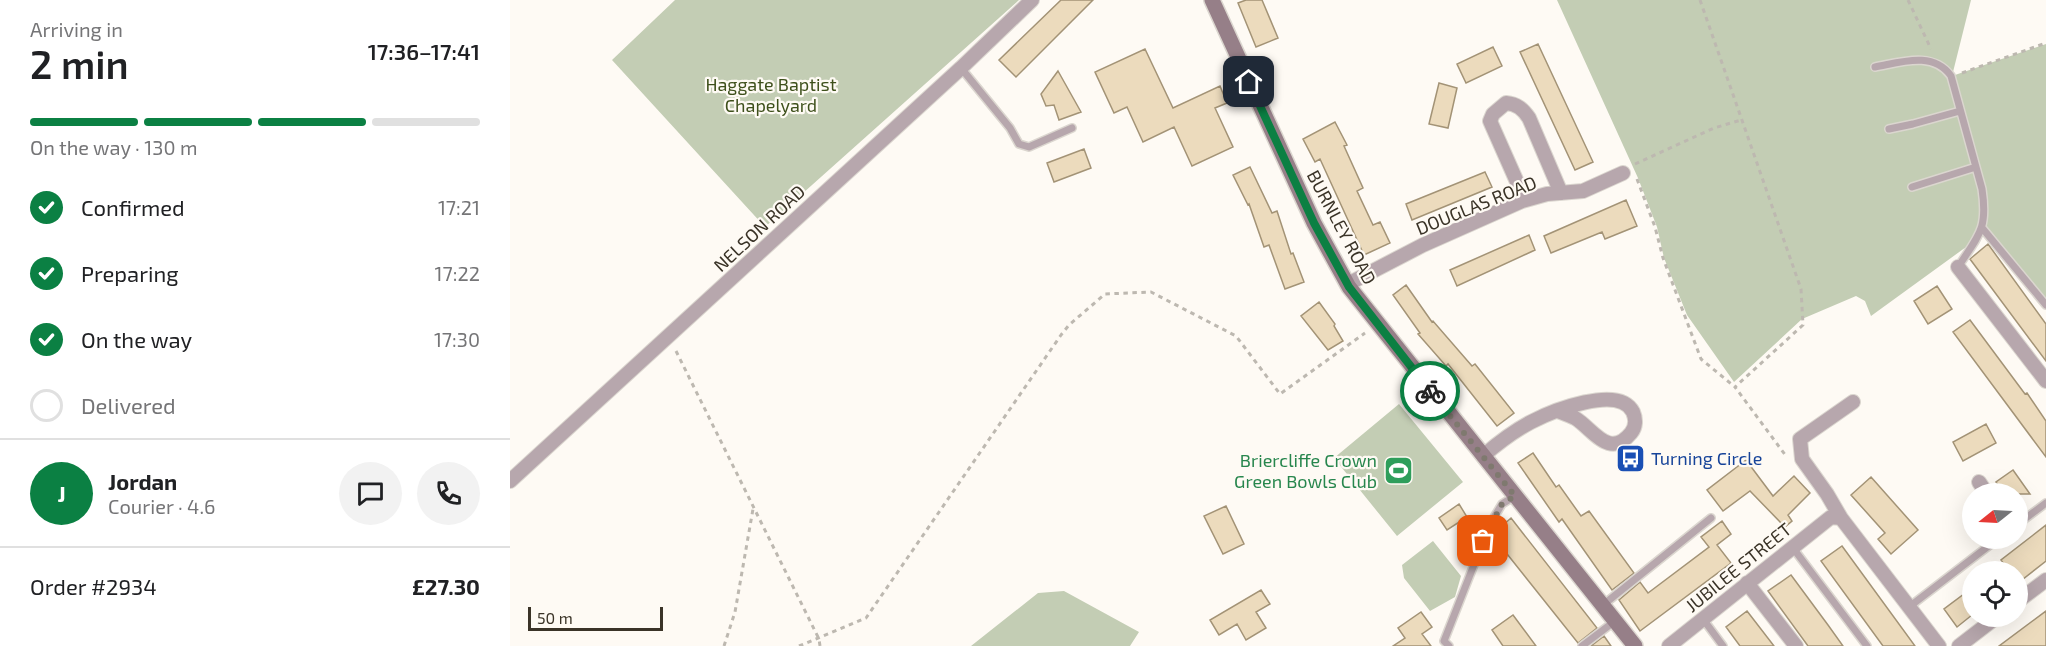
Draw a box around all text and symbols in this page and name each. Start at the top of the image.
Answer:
text: Arriving in [30,17,123,41]
text: 17:36–17:41 [368,38,480,64]
text: 2 min [30,40,129,87]
pin [1223,56,1274,107]
icon: home [1232,65,1265,98]
park label: Haggate Baptist Chapelyard [705,73,837,116]
text: On the way · 130 m [30,135,197,159]
street label: BURNLEY ROAD [1303,166,1381,288]
street label: DOUGLAS ROAD [1413,171,1539,239]
street label: NELSON ROAD [709,180,809,276]
icon: check [30,191,63,224]
text: Confirmed [81,194,185,220]
text: 17:21 [438,195,480,219]
icon: check [30,257,63,290]
text: Preparing [81,260,179,286]
text: 17:22 [435,261,480,285]
icon: check [30,323,63,356]
text: On the way [81,326,192,352]
text: 17:30 [434,327,480,351]
courier [1400,361,1460,421]
icon: bike [1414,375,1447,408]
text: Delivered [81,392,176,418]
bus stop icon: Turning Circle [1614,442,1646,474]
place label: Turning Circle [1651,447,1762,469]
place label: Briercliffe Crown Green Bowls Club [1234,449,1377,492]
sports icon: Briercliffe Crown Green Bowls Club [1382,454,1414,486]
button: chat [339,462,402,525]
button: phone [417,462,480,525]
text: Jordan [108,468,177,494]
text: J [57,480,66,506]
north arrow [1962,483,2028,549]
map controls [1962,483,2028,627]
text: Courier · 4.6 [108,494,215,518]
pin [1457,515,1508,566]
street label: JUBILEE STREET [1681,517,1796,616]
icon: bag [1466,524,1499,557]
button: locate [1962,561,2028,627]
text: Order #2934 [30,573,157,599]
text: £27.30 [412,573,480,599]
scale bar [528,604,663,632]
text: 50 m [537,608,573,627]

